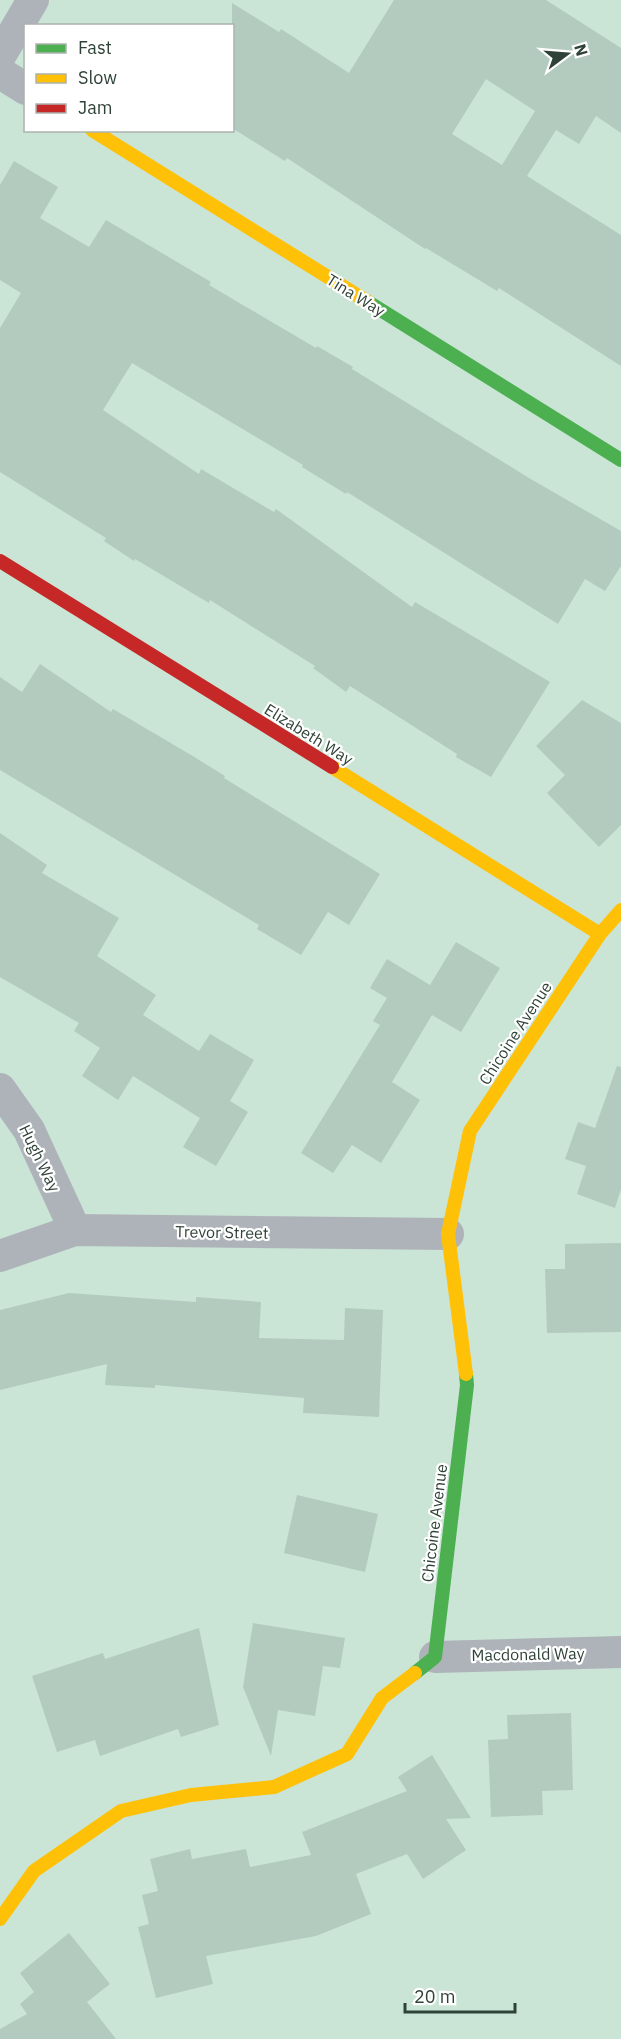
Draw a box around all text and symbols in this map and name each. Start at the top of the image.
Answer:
legend [24,24,234,132]
north arrow [537,24,597,84]
text: Fast [78,36,112,59]
text: N [570,42,593,58]
text: Slow [78,66,117,89]
text: Jam [78,96,113,119]
street label: Tina Way [323,269,389,321]
street label: Elizabeth Way [261,699,357,769]
street label: Chicoine Avenue [474,977,556,1088]
street label: Hugh Way [15,1121,65,1195]
street label: Trevor Street [175,1221,269,1243]
street label: Chicoine Avenue [417,1463,451,1583]
street label: Macdonald Way [471,1643,585,1665]
scale bar [405,1976,514,2014]
text: 20 m [414,1985,456,2008]

